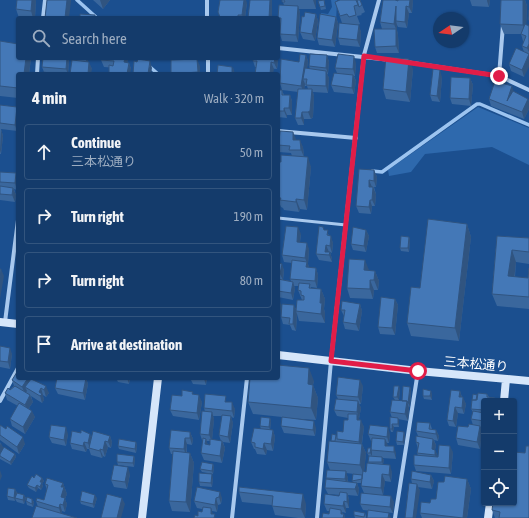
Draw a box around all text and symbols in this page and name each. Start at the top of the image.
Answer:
north arrow [433,12,469,48]
search box [16,16,280,60]
icon: search [30,27,52,49]
text: Search here [62,30,127,47]
route end [490,67,508,85]
text: 4 min [32,88,67,108]
text: Walk · 320 m [204,91,264,106]
text: Continue [71,134,121,151]
icon: ahead [33,141,55,163]
text: 50 m [240,145,263,160]
text: 三本松通り [71,154,136,169]
icon: right [33,205,55,227]
text: Turn right [71,208,124,225]
text: 190 m [234,209,263,224]
icon: right [33,269,55,291]
text: Turn right [71,272,124,289]
text: 80 m [240,273,263,288]
icon: arrive [33,333,55,355]
text: Arrive at destination [71,336,182,353]
street label: 三本松通り [443,354,509,374]
route start [409,362,427,380]
map controls [481,398,517,506]
button: + [481,398,517,434]
button: − [481,434,517,470]
button: locate [481,470,517,506]

